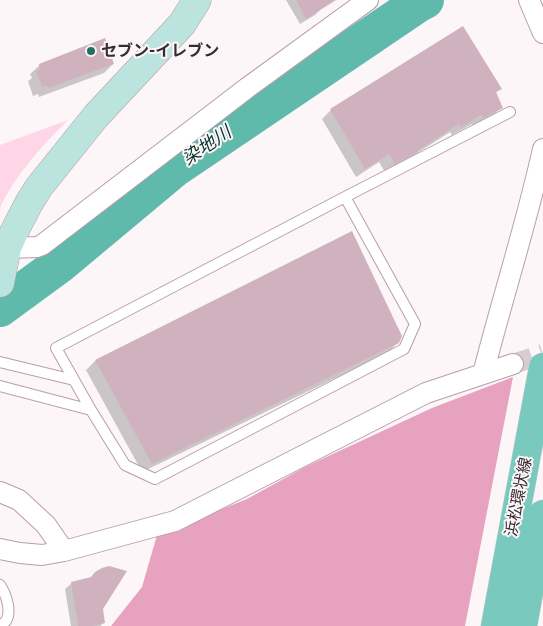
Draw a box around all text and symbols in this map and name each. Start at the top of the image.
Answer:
place label: セブン-イレブン [101,41,219,61]
marker: セブン-イレブン [85,45,97,57]
water label: 染地川 [179,122,235,170]
street label: 浜松環状線 [502,456,536,538]

